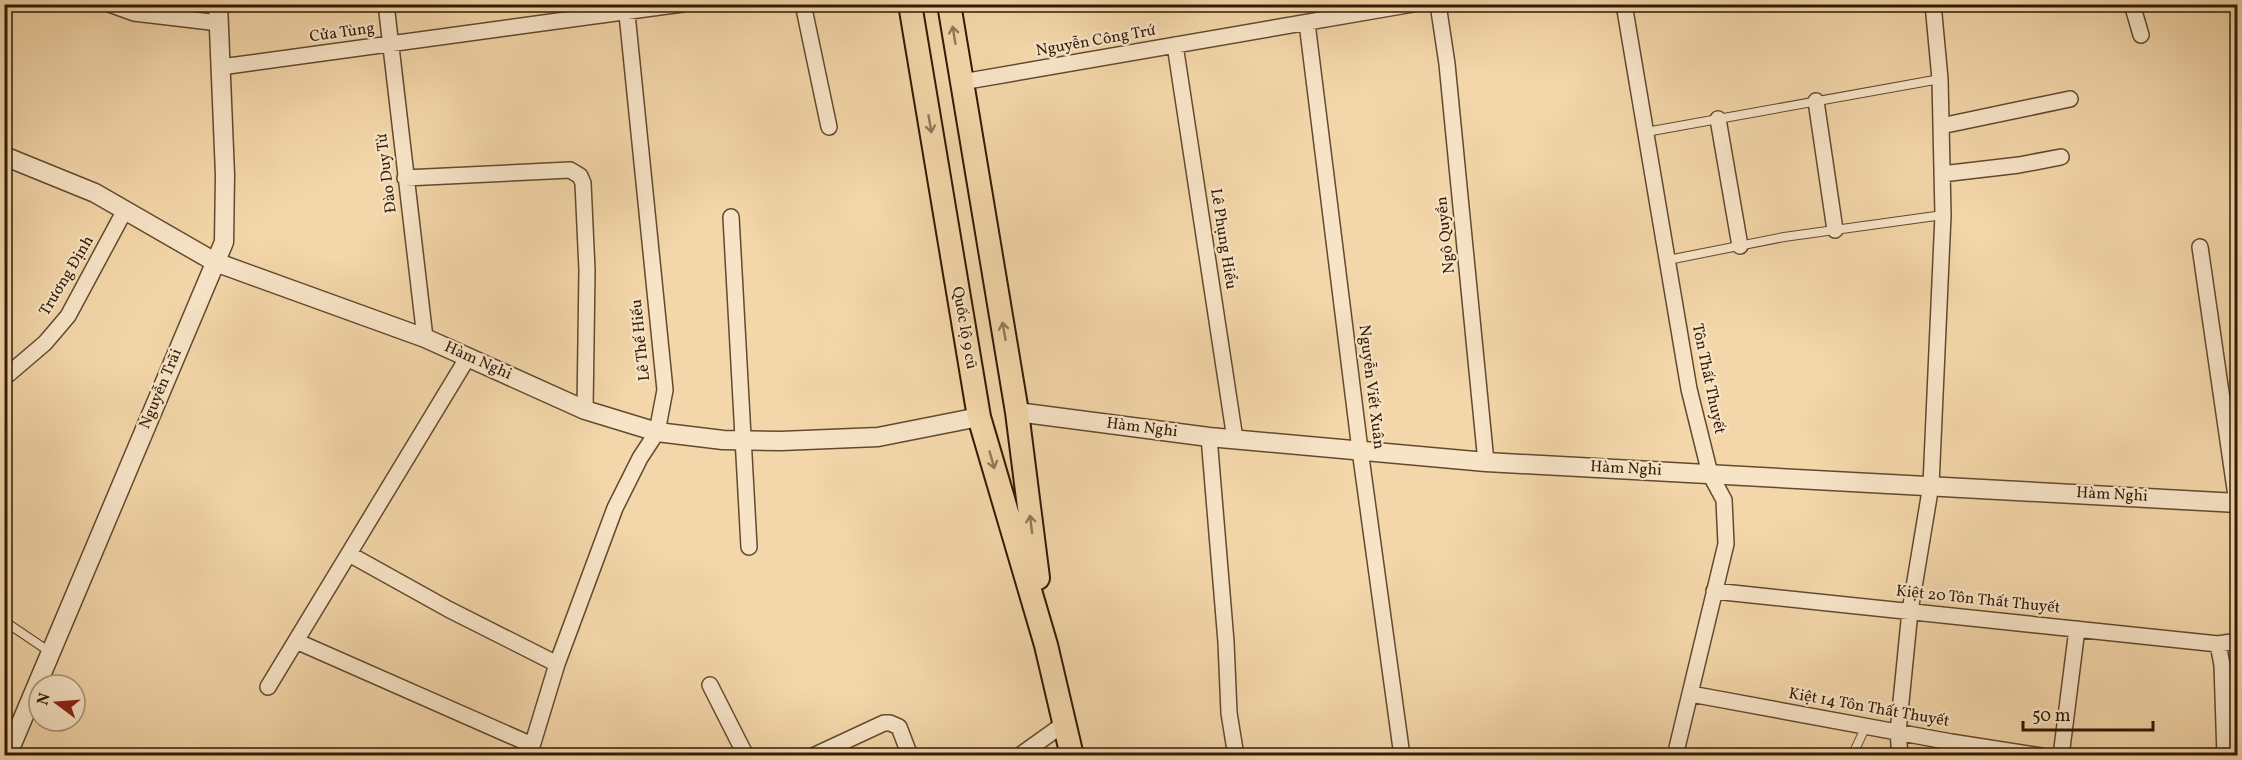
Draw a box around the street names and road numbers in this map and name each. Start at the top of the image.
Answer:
street label: Cửa Tùng [308,18,376,48]
street label: Nguyễn Công Trứ [1034,20,1158,62]
street label: Đào Duy Từ [371,132,403,214]
street label: Lê Phụng Hiểu [1204,187,1242,291]
street label: Ngô Quyền [1431,195,1461,275]
street label: Trương Định [34,232,100,320]
street label: Quốc lộ 9 cũ [946,285,982,371]
street label: Lê Thế Hiếu [626,298,656,382]
street label: Tôn Thất Thuyết [1686,322,1731,437]
street label: Nguyễn Viết Xuân [1352,324,1390,450]
street label: Hàm Nghi [441,336,515,386]
street label: Nguyễn Trãi [134,345,188,432]
street label: Hàm Nghi [1105,413,1179,443]
street label: Hàm Nghi [1590,456,1663,482]
street label: Hàm Nghi [2076,482,2149,508]
street label: Kiệt 20 Tôn Thất Thuyết [1895,580,2062,620]
street label: Kiệt 14 Tôn Thất Thuyết [1787,683,1952,733]

